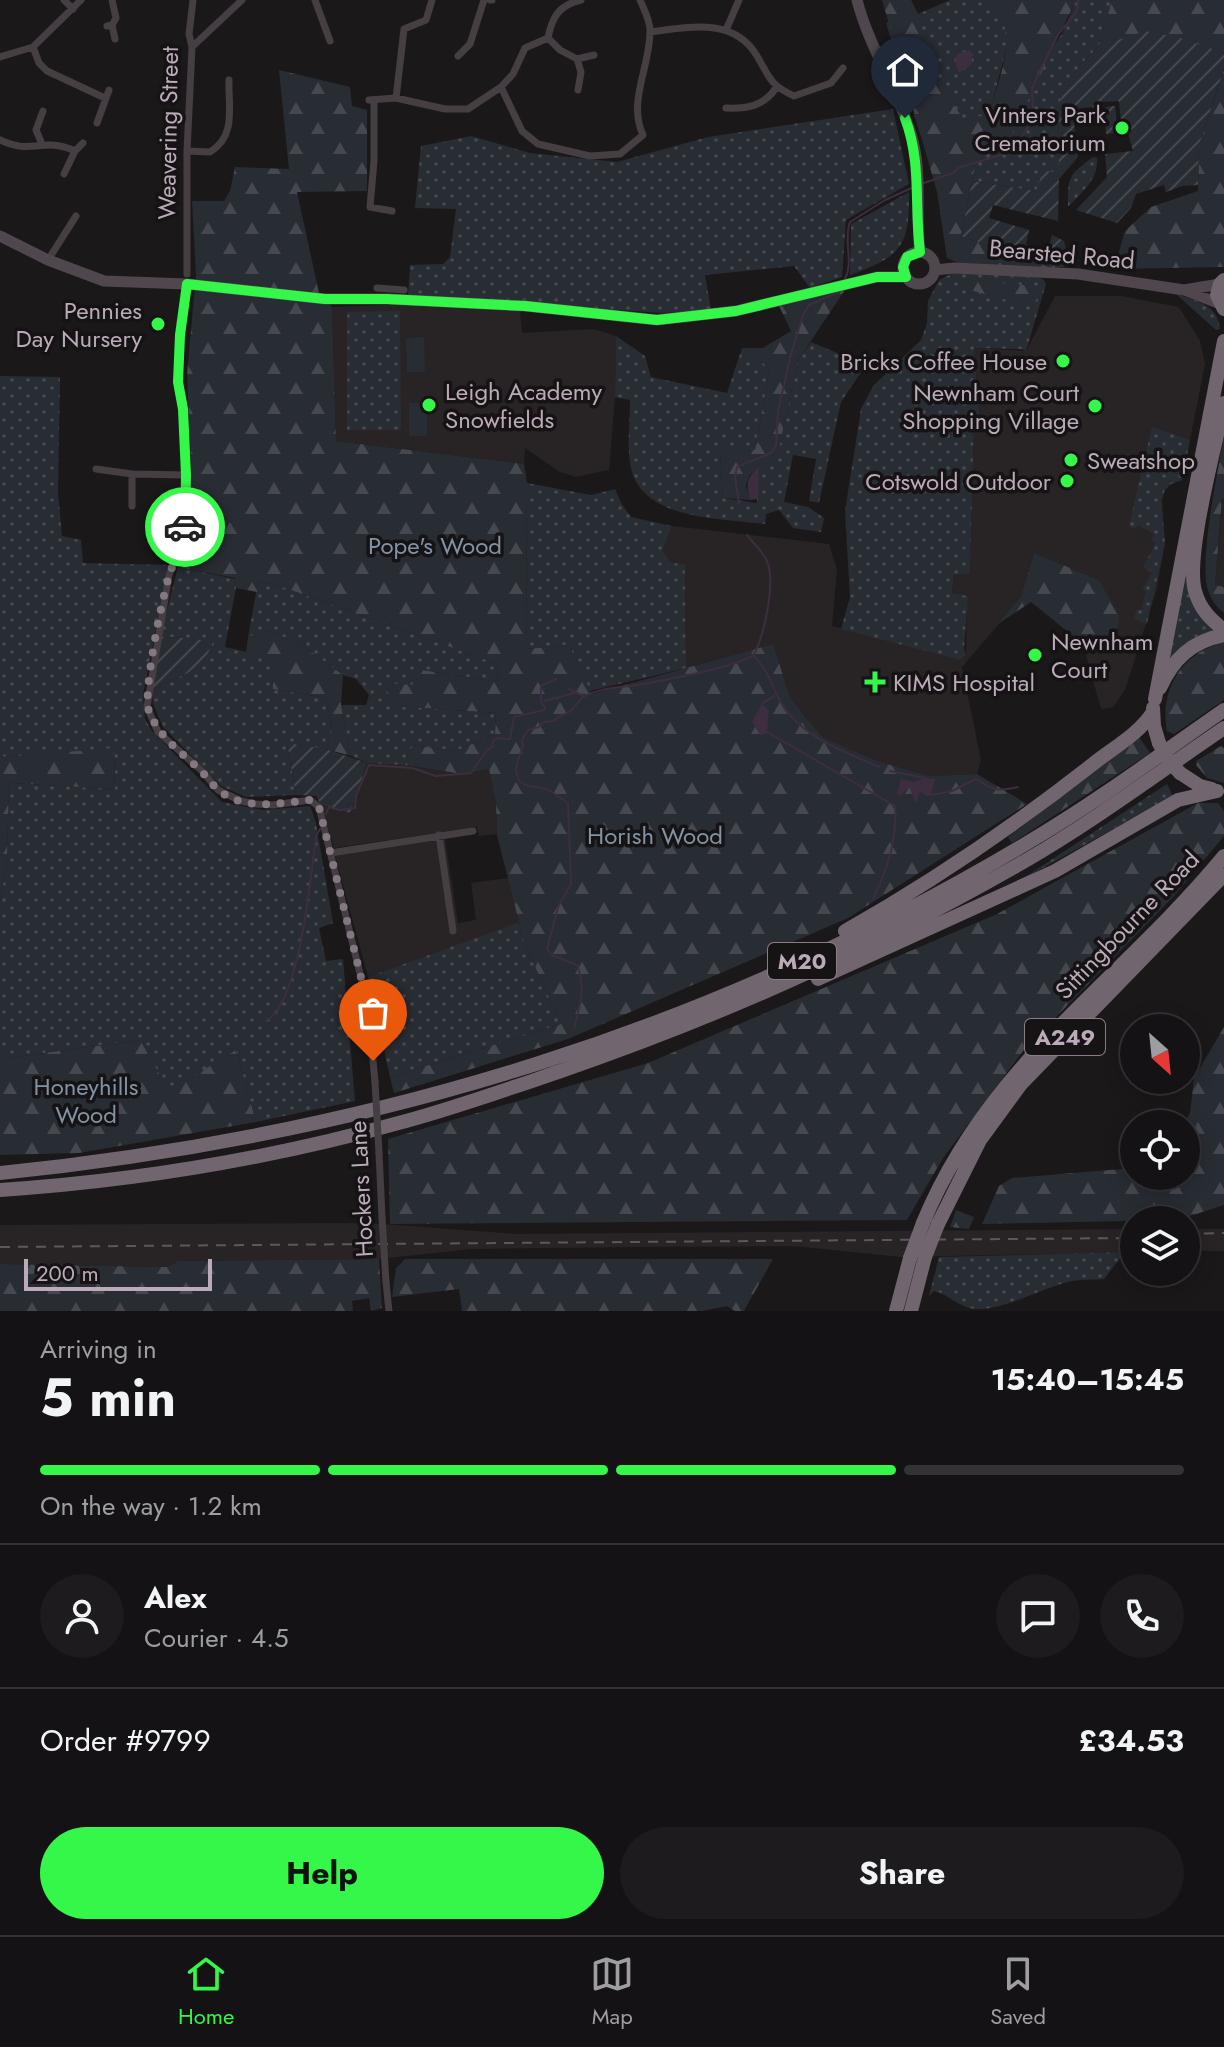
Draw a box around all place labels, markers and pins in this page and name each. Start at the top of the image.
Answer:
pin [871,36,939,118]
place label: Vinters Park Crematorium [974,97,1106,160]
marker: Vinters Park Crematorium [1113,119,1131,137]
place label: Pennies Day Nursery [16,293,142,356]
marker: Pennies Day Nursery [149,315,167,333]
place label: Bricks Coffee House [840,344,1047,379]
marker: Bricks Coffee House [1054,352,1072,370]
place label: Leigh Academy Snowfields [445,374,602,437]
place label: Newnham Court Shopping Village [902,375,1079,438]
marker: Leigh Academy Snowfields [420,396,438,414]
marker: Newnham Court Shopping Village [1086,397,1104,415]
place label: Sweatshop [1087,443,1195,478]
marker: Sweatshop [1062,451,1080,469]
place label: Cotswold Outdoor [865,464,1052,499]
marker: Cotswold Outdoor [1058,472,1076,490]
place label: Newnham Court [1051,624,1153,687]
marker: Newnham Court [1026,646,1044,664]
place label: KIMS Hospital [893,665,1035,700]
marker: KIMS Hospital [864,671,886,693]
pin [339,979,407,1061]

